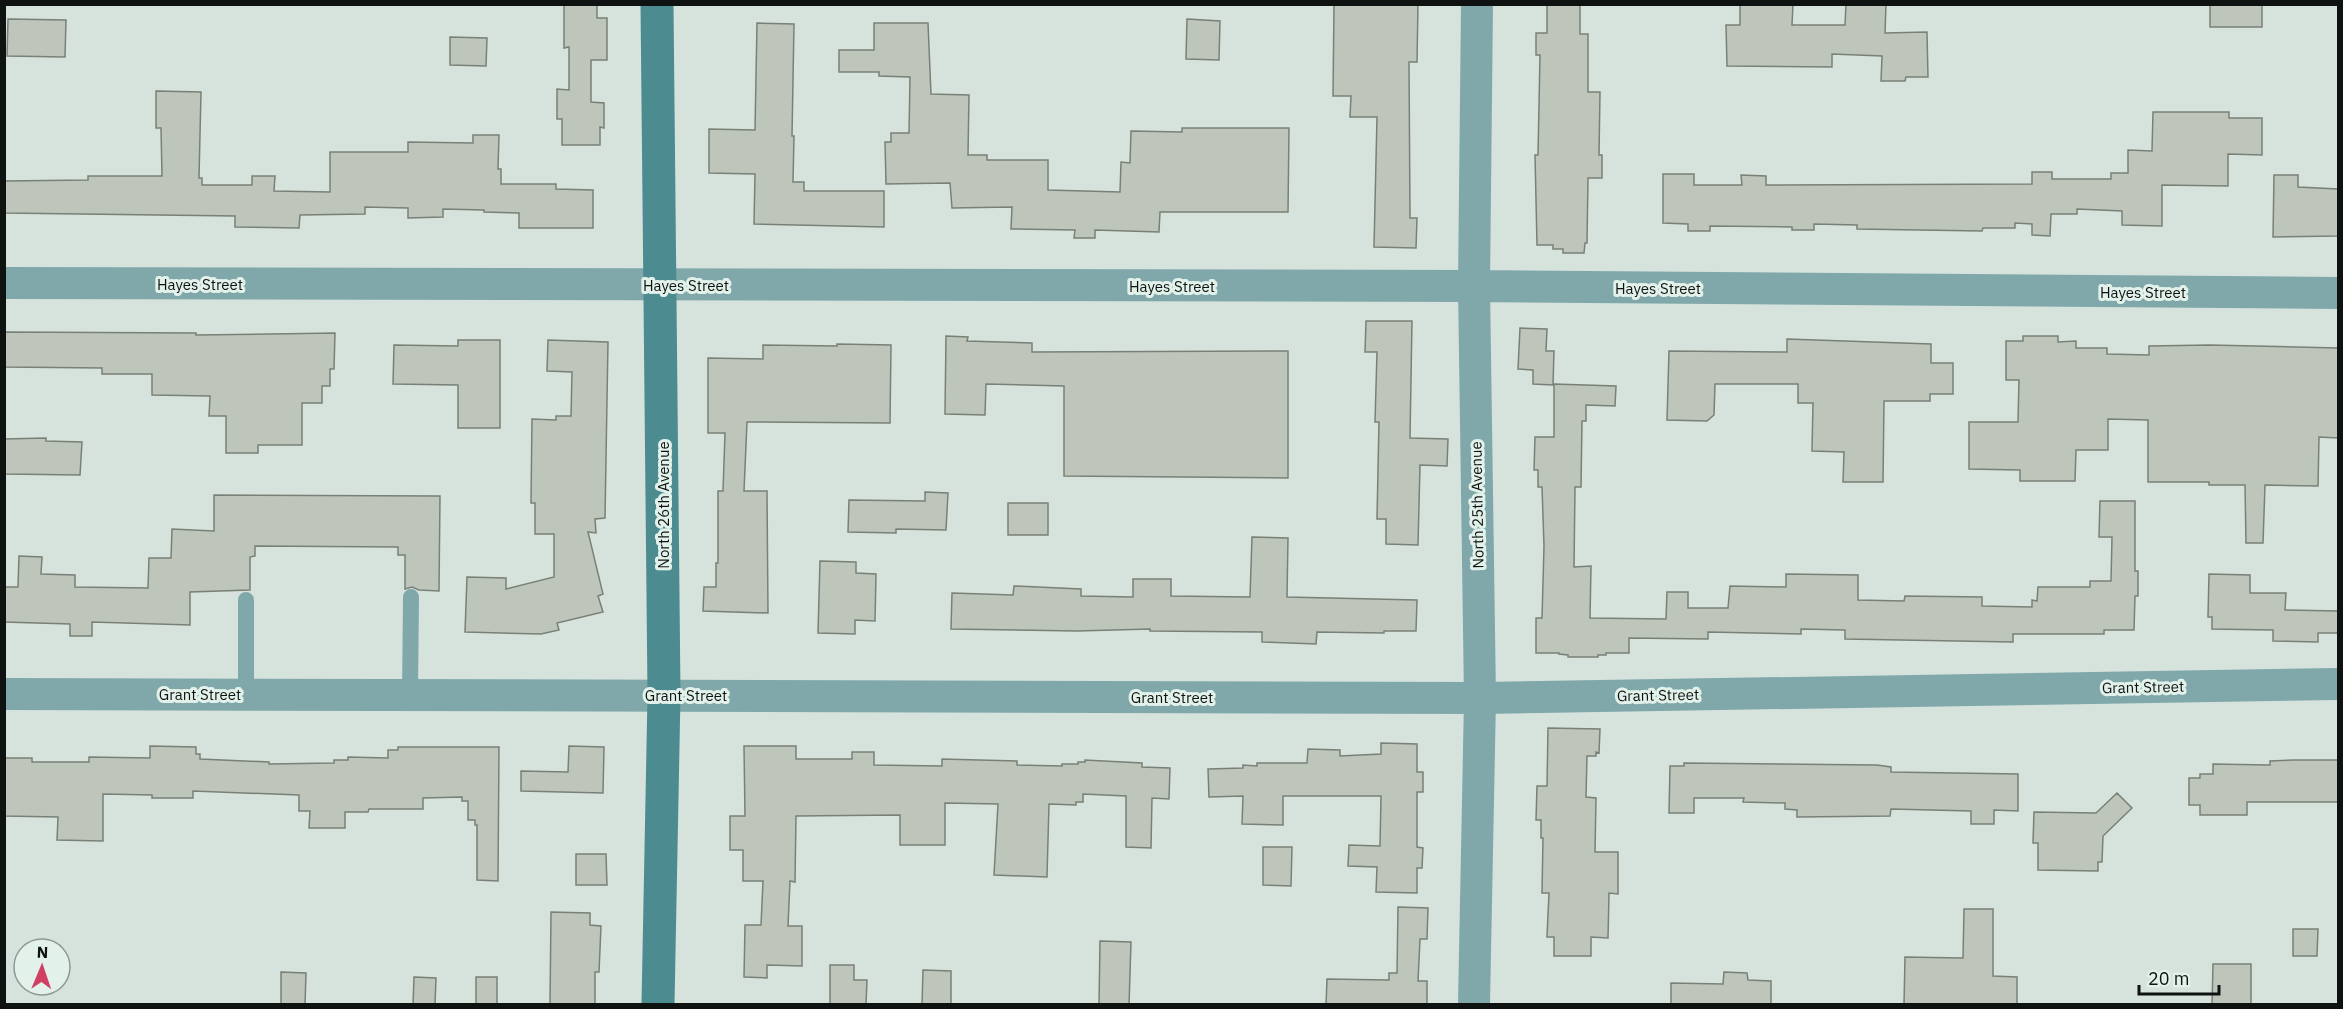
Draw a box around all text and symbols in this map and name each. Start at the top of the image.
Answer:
street label: Hayes Street [157,275,243,294]
street label: Hayes Street [643,276,729,295]
street label: Hayes Street [1129,277,1215,296]
street label: Hayes Street [1615,279,1701,298]
street label: Hayes Street [2100,283,2186,302]
street label: North 26th Avenue [654,441,673,569]
street label: North 25th Avenue [1466,441,1488,569]
street label: Grant Street [2102,677,2184,697]
street label: Grant Street [159,685,241,704]
street label: Grant Street [1617,685,1699,705]
street label: Grant Street [645,686,727,705]
street label: Grant Street [1131,688,1213,707]
north arrow [12,937,72,997]
text: N [36,942,49,962]
scale bar [2139,958,2218,996]
text: 20 m [2148,967,2190,990]

